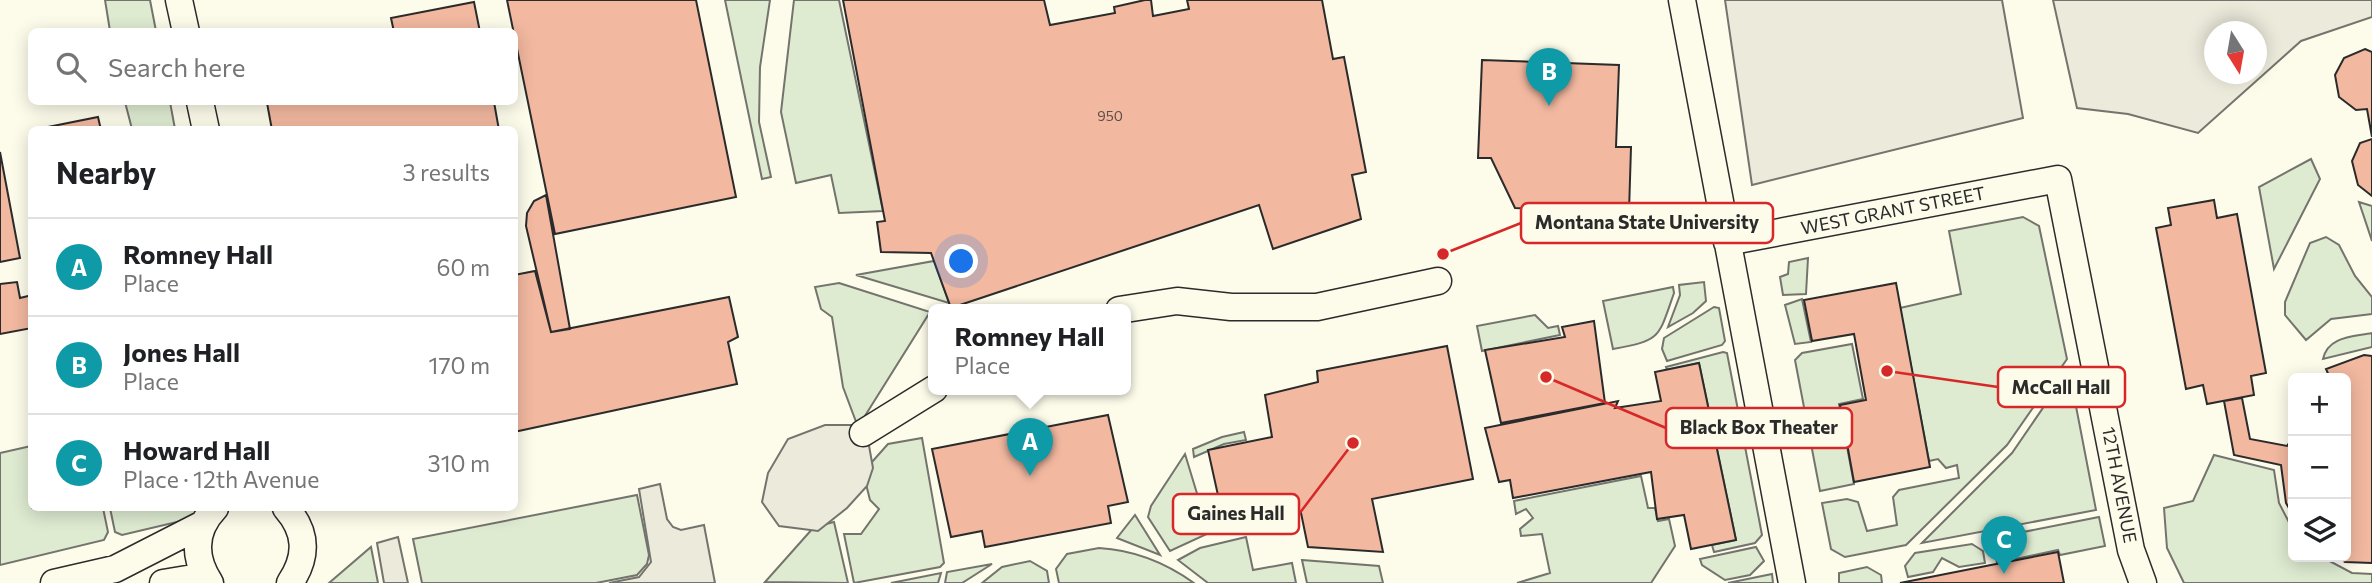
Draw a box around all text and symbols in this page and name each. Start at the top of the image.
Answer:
north arrow [2204,21,2267,84]
search box [28,28,518,105]
icon: search [52,48,90,86]
pin: B [1526,48,1572,106]
text: Search here [108,51,246,82]
house number: 950 [1097,107,1123,124]
text: Nearby [56,153,156,190]
text: 3 results [403,158,490,186]
street label: WEST GRANT STREET [1799,181,1987,239]
callout: Montana State University [1521,203,1773,243]
text: Montana State University [1535,210,1760,233]
text: Romney Hall [123,238,273,269]
your location [944,244,978,278]
text: A [71,253,87,281]
text: 60 m [437,253,490,281]
text: Place [123,269,179,297]
popup [928,304,1131,395]
text: Romney Hall [954,320,1105,351]
text: Jones Hall [123,336,240,367]
text: B [71,351,87,379]
text: 170 m [429,351,490,379]
text: Place [954,351,1010,379]
text: Place [123,367,179,395]
callout: McCall Hall [1998,367,2125,407]
map controls [2288,373,2351,562]
button: + [2288,373,2351,436]
text: McCall Hall [2012,375,2111,398]
callout: Black Box Theater [1666,408,1852,448]
text: Black Box Theater [1680,415,1838,438]
pin: A [1007,418,1053,476]
street label: 12TH AVENUE [2098,425,2142,545]
text: Howard Hall [123,434,270,465]
button: − [2288,436,2351,499]
text: C [71,449,87,477]
text: 310 m [428,449,490,477]
text: Place · 12th Avenue [123,465,319,493]
callout: Gaines Hall [1173,494,1299,534]
button: layers [2288,499,2351,562]
text: Gaines Hall [1187,501,1285,524]
pin: C [1981,516,2027,574]

